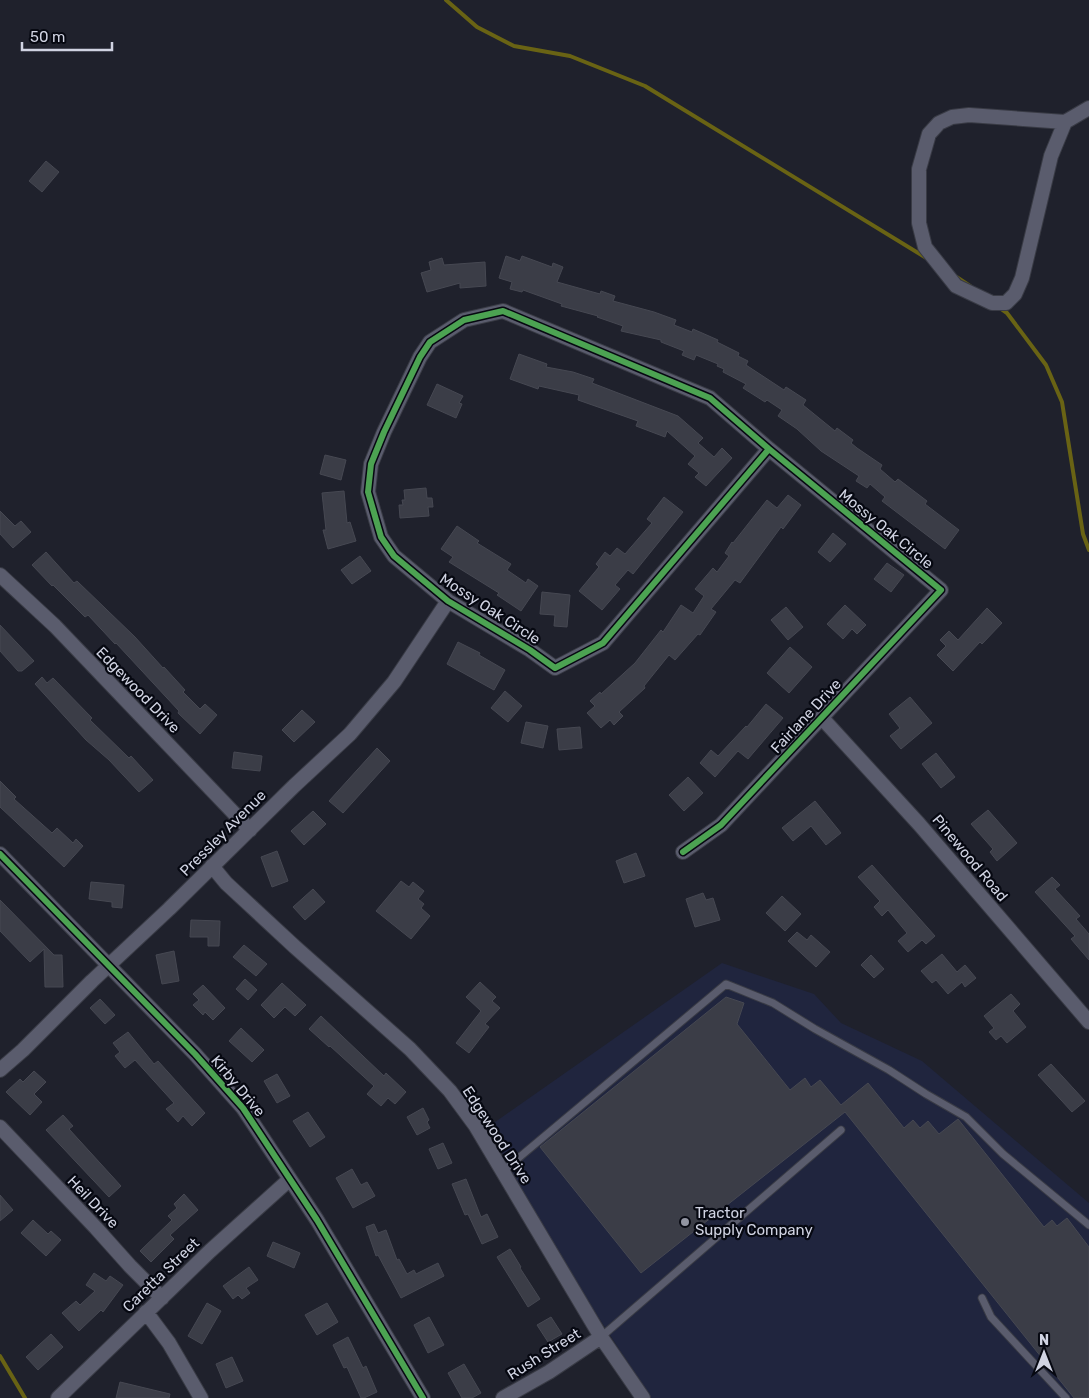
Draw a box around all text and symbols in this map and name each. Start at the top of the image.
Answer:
scale bar [22,20,112,52]
text: 50 m [30,28,65,46]
street label: Mossy Oak Circle [835,485,937,573]
street label: Mossy Oak Circle [436,570,544,648]
street label: Edgewood Drive [92,643,184,737]
street label: Fairlane Drive [767,675,845,757]
street label: Pressley Avenue [176,786,270,880]
street label: Pinewood Road [928,811,1012,905]
street label: Kirby Drive [207,1052,269,1120]
street label: Edgewood Drive [459,1083,535,1187]
street label: Heil Drive [64,1172,122,1232]
place label: Tractor Supply Company [695,1204,813,1239]
marker: Tractor Supply Company [679,1216,691,1228]
street label: Caretta Street [119,1234,203,1316]
street label: Rush Street [504,1324,584,1384]
north arrow [1019,1328,1069,1378]
text: N [1039,1332,1049,1349]

